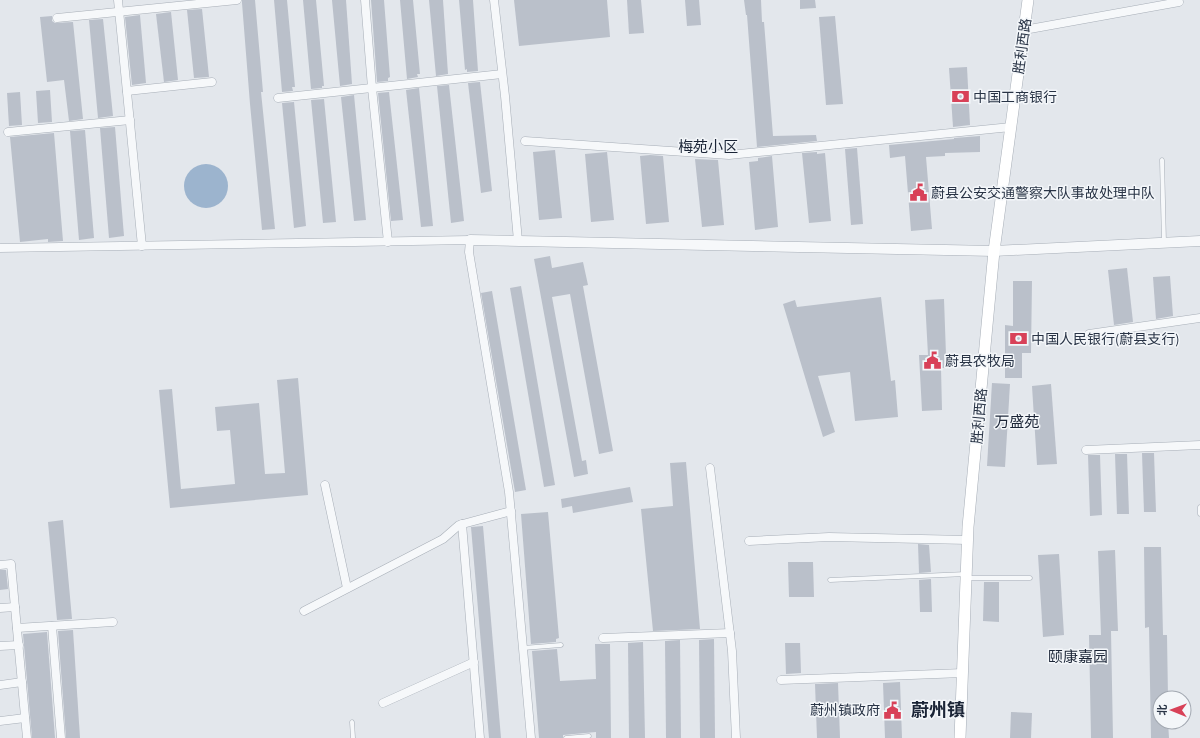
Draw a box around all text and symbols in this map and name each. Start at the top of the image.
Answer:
street label: 胜利西路 [1009,17,1037,75]
bank icon: 中国工商银行 [950,87,970,107]
place label: 中国工商银行 [973,88,1057,108]
district label: 梅苑小区 [678,137,738,158]
public building icon: 蔚县公安交通警察大队事故处理中队 [908,183,928,203]
place label: 蔚县公安交通警察大队事故处理中队 [931,184,1155,204]
bank icon: 中国人民银行(蔚县支行) [1008,329,1028,349]
place label: 中国人民银行(蔚县支行) [1031,330,1179,350]
public building icon: 蔚县农牧局 [922,351,942,371]
place label: 蔚县农牧局 [945,352,1015,372]
street label: 胜利西路 [968,387,992,445]
district label: 万盛苑 [994,412,1040,433]
district label: 颐康嘉园 [1048,647,1108,668]
north arrow [1152,690,1192,730]
district label: 蔚州镇 [911,698,965,723]
public building icon: 蔚州镇政府 [883,700,903,720]
place label: 蔚州镇政府 [810,701,880,721]
text: 北 [1155,704,1170,715]

